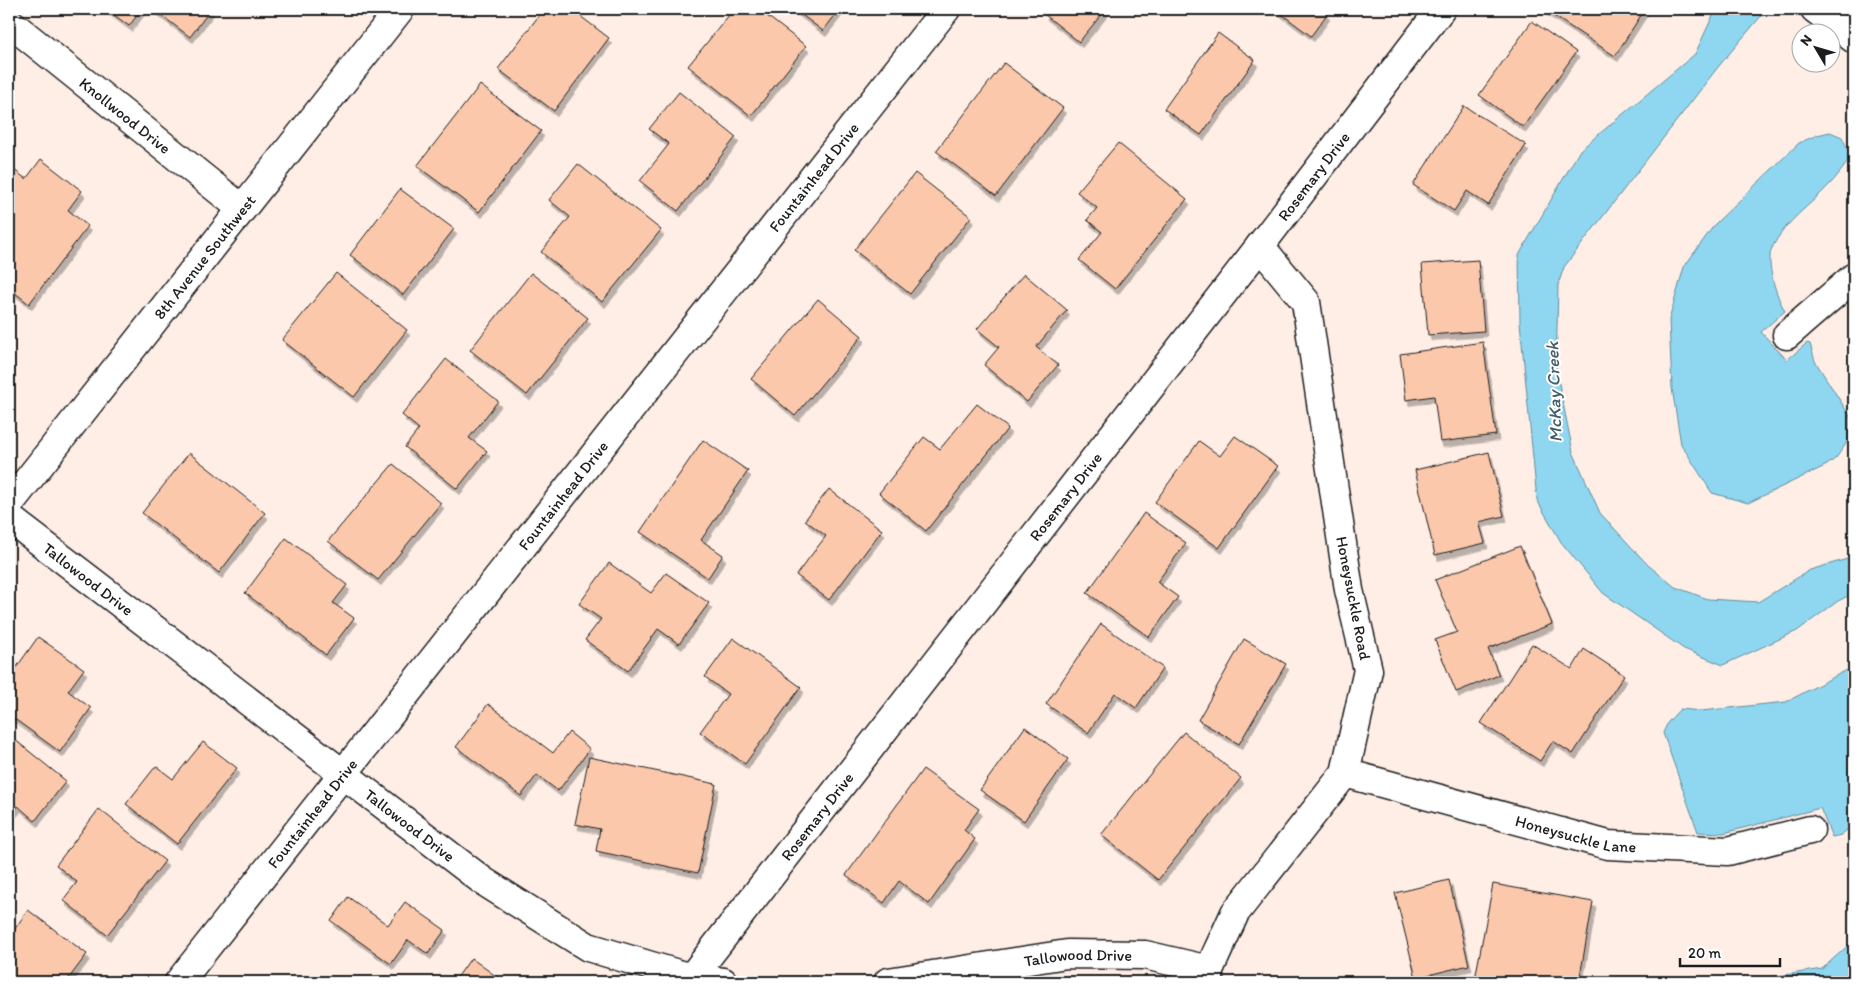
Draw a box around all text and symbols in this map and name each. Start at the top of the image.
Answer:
north arrow [1790,22,1840,72]
text: N [1797,31,1816,49]
street label: Knollwood Drive [75,73,174,158]
street label: Fountainhead Drive [765,119,863,236]
street label: Rosemary Drive [1274,128,1354,225]
street label: 8th Avenue Southwest [150,191,260,323]
water label: McKay Creek [1541,339,1567,443]
street label: Fountainhead Drive [514,437,612,554]
street label: Rosemary Drive [1025,449,1106,545]
street label: Honeysuckle Road [1332,535,1375,662]
street label: Tallowood Drive [39,539,137,620]
street label: Fountainhead Drive [264,755,361,872]
street label: Rosemary Drive [777,768,858,865]
street label: Tallowood Drive [361,785,459,866]
street label: Honeysuckle Lane [1513,811,1637,856]
scale bar [1680,936,1780,968]
text: 20 m [1688,944,1722,962]
street label: Tallowood Drive [1023,945,1132,971]

